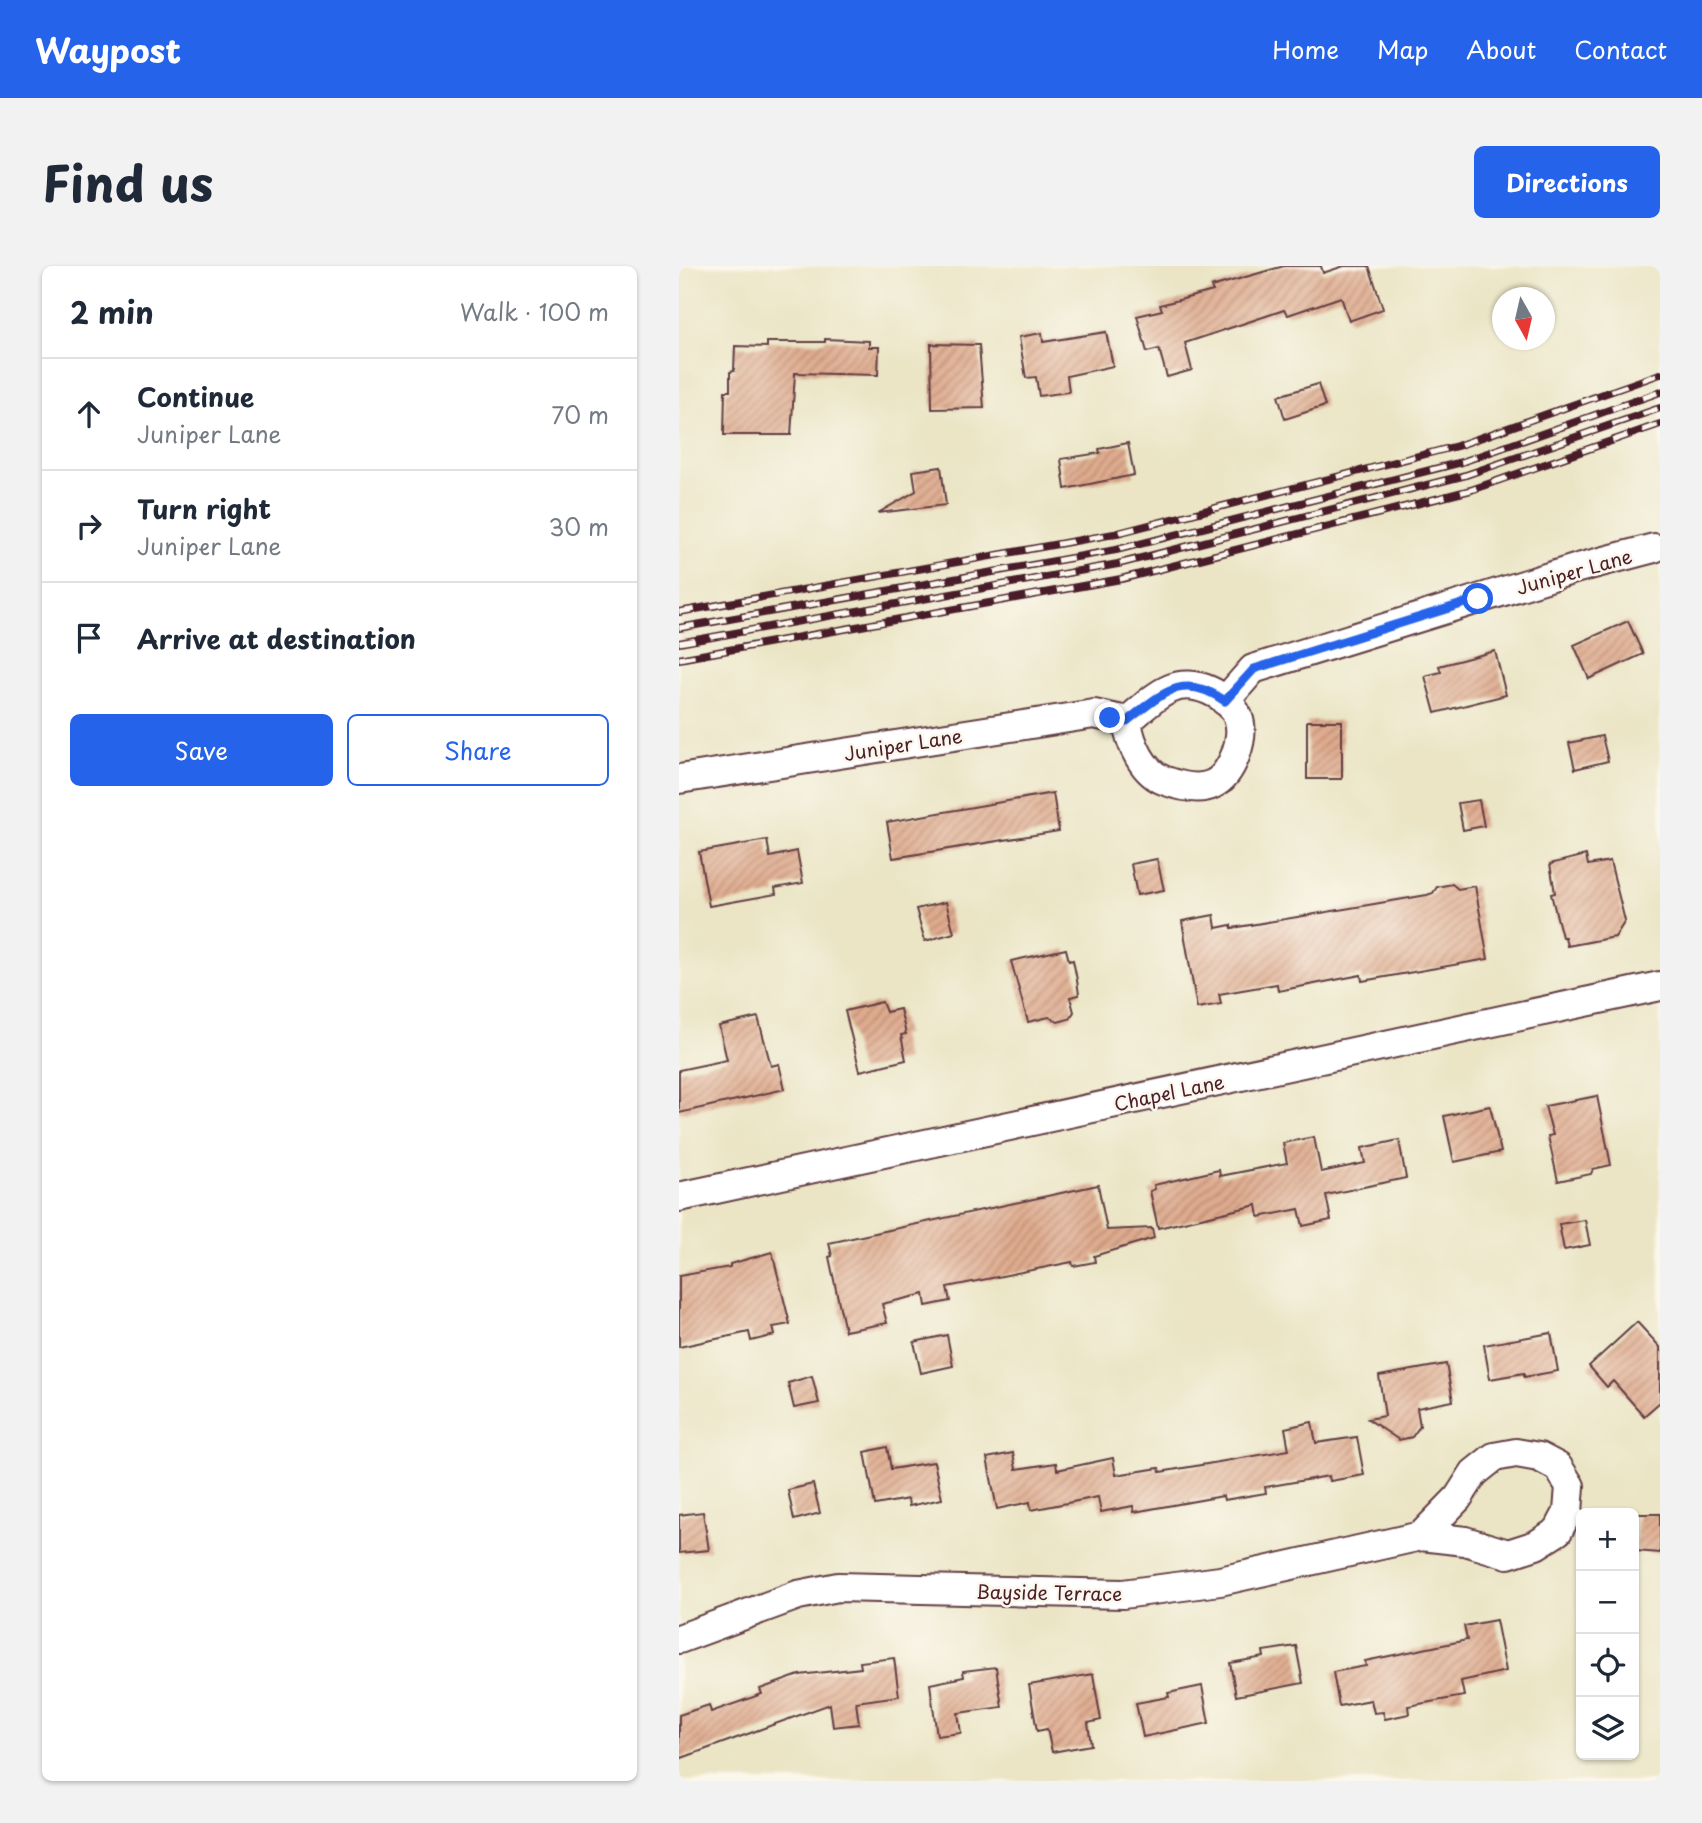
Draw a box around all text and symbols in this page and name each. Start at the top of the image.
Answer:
text: Waypost [35,24,181,74]
text: Home [1272,31,1339,67]
text: Map [1377,31,1428,67]
text: About [1466,31,1536,67]
text: Contact [1574,31,1667,67]
text: Find us [42,145,213,219]
button: Directions [1474,146,1660,218]
north arrow [1492,287,1555,350]
text: 2 min [70,289,154,334]
text: Walk · 100 m [460,294,609,329]
text: Continue [137,377,254,416]
icon: ahead [70,395,108,433]
text: 70 m [551,397,609,432]
text: Juniper Lane [137,416,282,451]
text: Turn right [137,489,271,528]
icon: right [70,507,108,545]
text: 30 m [548,509,609,544]
text: Juniper Lane [137,528,282,563]
street label: Juniper Lane [1513,541,1635,601]
route start [1462,583,1493,614]
icon: arrive [70,619,108,657]
text: Arrive at destination [137,619,416,658]
route end [1094,702,1125,733]
button: Save [70,714,333,786]
button: Share [347,714,609,786]
street label: Juniper Lane [842,721,964,767]
street label: Chapel Lane [1111,1067,1227,1117]
map controls [1576,1508,1639,1760]
button: + [1576,1508,1639,1571]
button: − [1576,1571,1639,1634]
street label: Bayside Terrace [976,1577,1122,1607]
button: locate [1576,1634,1639,1697]
button: layers [1576,1697,1639,1760]

